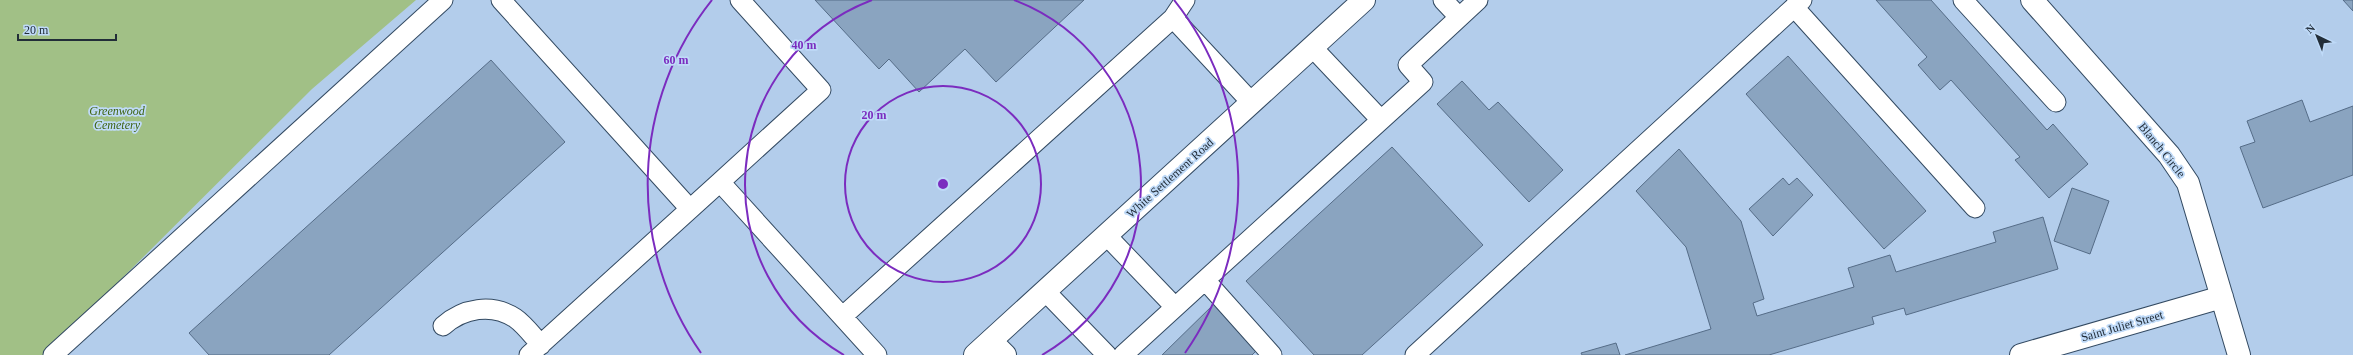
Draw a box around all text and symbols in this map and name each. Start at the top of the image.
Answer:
scale bar [18,16,116,42]
north arrow [2297,16,2337,56]
text: N [2303,22,2317,36]
text: 20 m [24,23,49,37]
text: 40 m [792,38,817,52]
text: 60 m [664,53,689,67]
park label: Greenwood Cemetery [89,104,146,132]
text: 20 m [862,108,887,122]
street label: Blanch Circle [2136,120,2188,180]
street label: White Settlement Road [1124,135,1216,221]
centre of rings [936,177,950,191]
street label: Saint Juliet Street [2079,307,2165,344]

